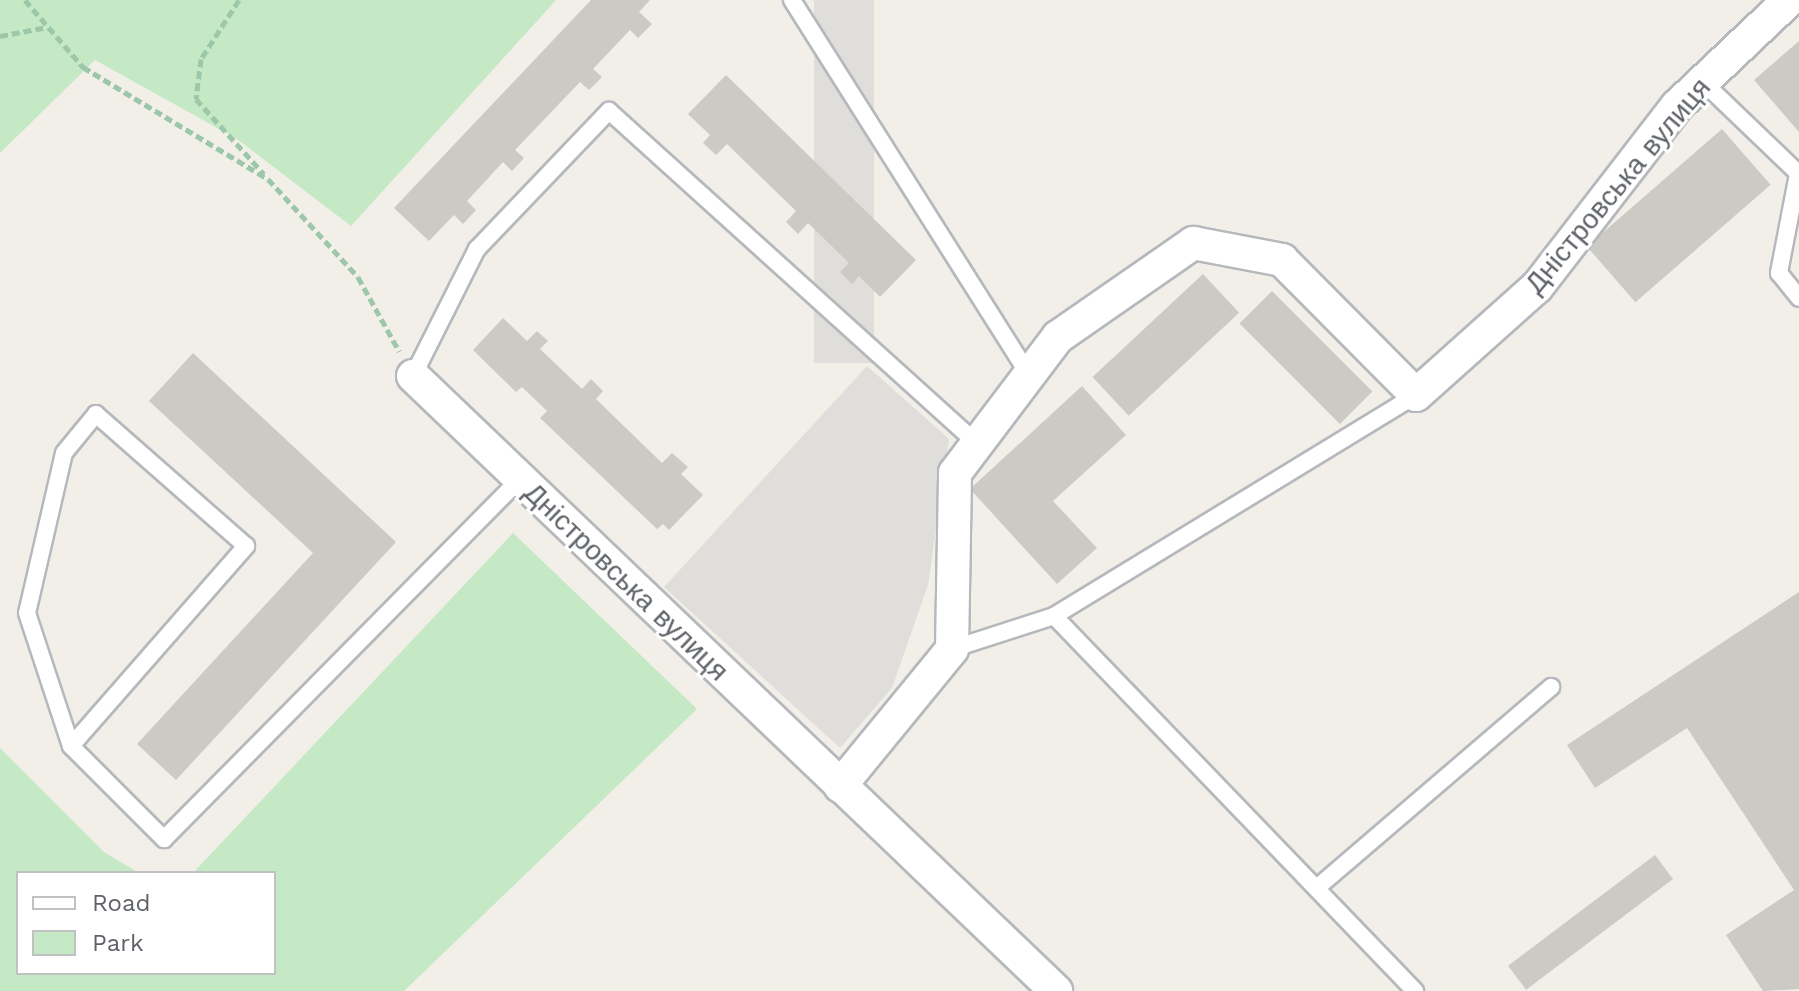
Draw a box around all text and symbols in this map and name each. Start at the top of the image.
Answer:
street label: Дністровська вулиця [1518,72,1718,300]
street label: Дністровська вулиця [517,476,735,688]
legend [16,871,276,975]
text: Road [92,889,151,917]
text: Park [92,929,144,957]

